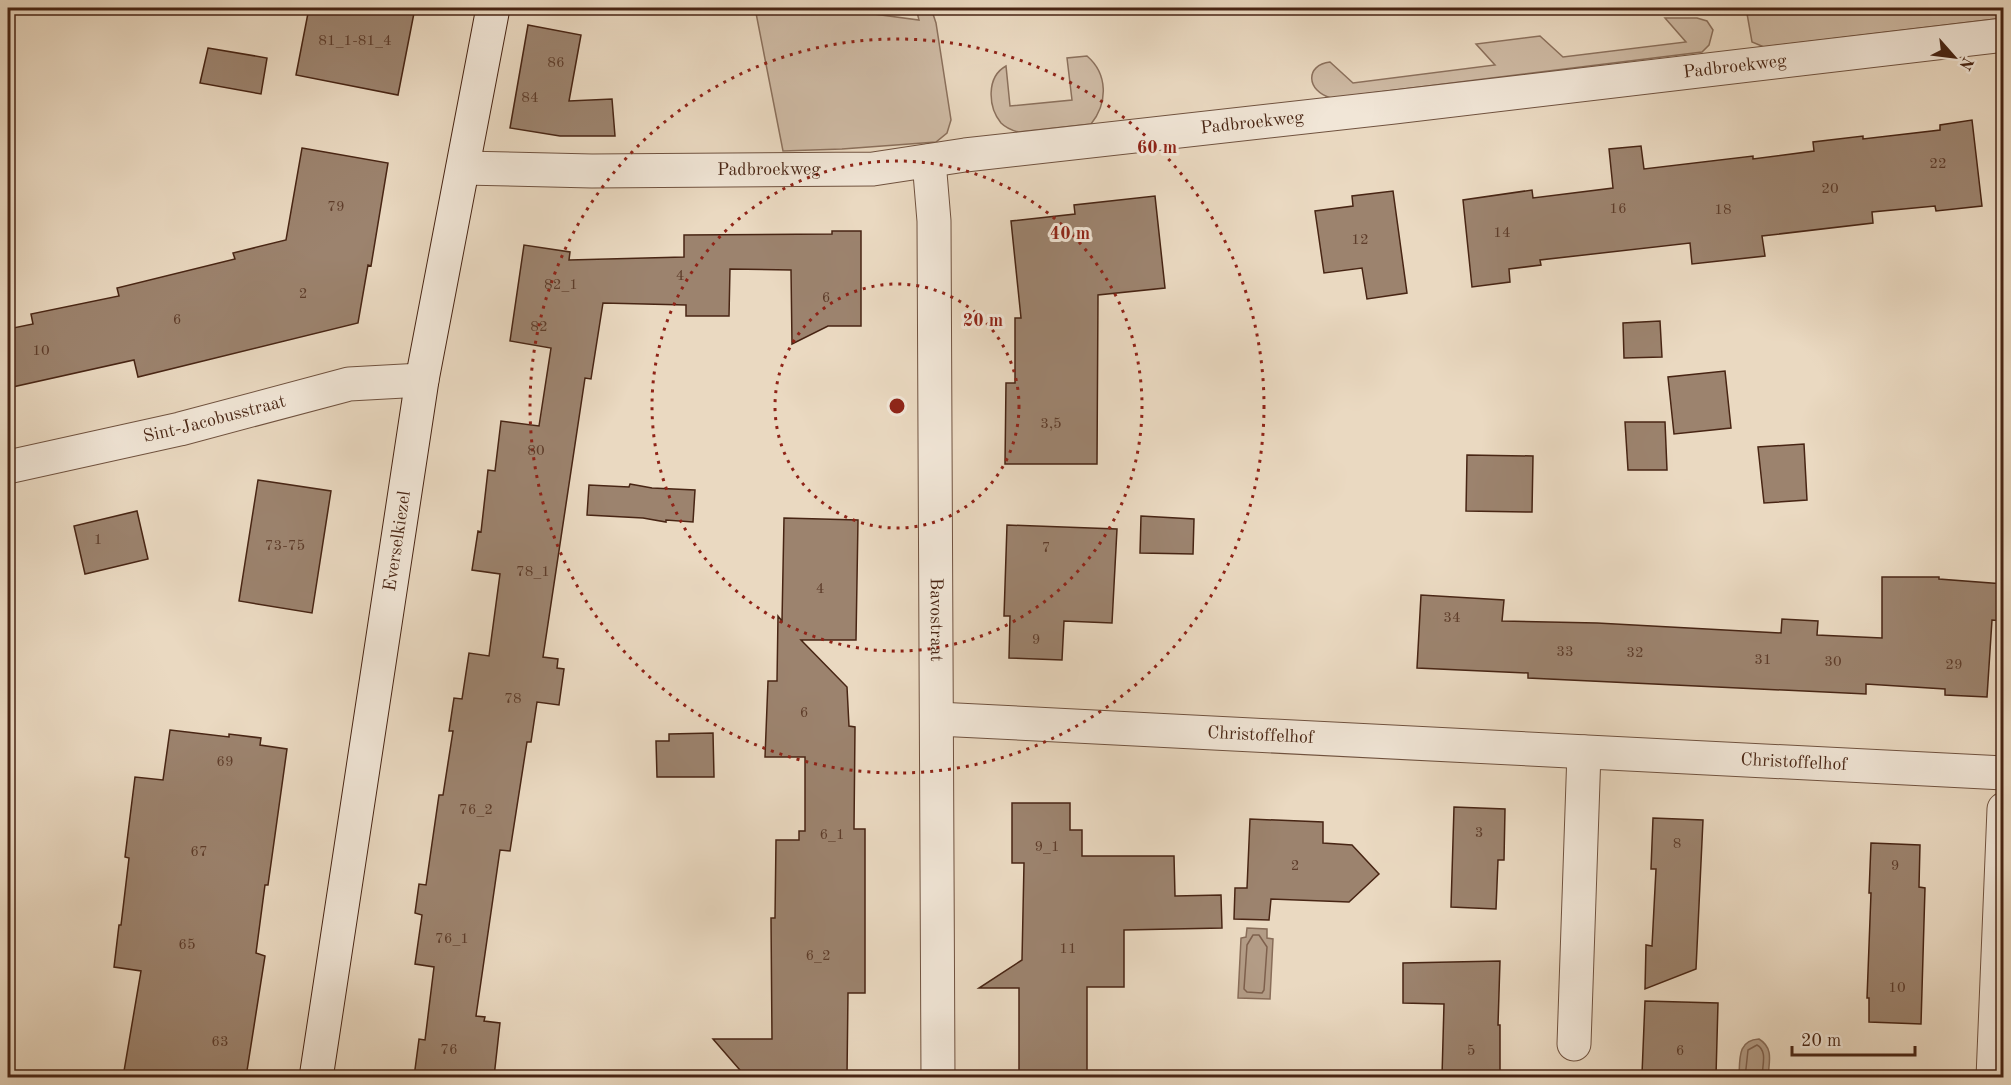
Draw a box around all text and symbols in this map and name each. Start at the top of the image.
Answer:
north arrow [1924,27,1984,87]
house number: 81_1-81_4 [318,34,392,49]
street label: Padbroekweg [1682,52,1788,82]
text: N [1955,54,1975,73]
house number: 86 [547,56,565,71]
house number: 84 [521,91,539,106]
street label: Padbroekweg [1199,108,1305,138]
text: 60 m [1137,139,1177,157]
house number: 22 [1929,157,1947,172]
street label: Padbroekweg [717,160,821,179]
house number: 20 [1821,182,1839,197]
house number: 79 [327,200,345,215]
house number: 16 [1609,202,1627,217]
house number: 18 [1714,203,1732,218]
text: 40 m [1050,225,1090,243]
house number: 14 [1493,226,1511,241]
house number: 12 [1351,233,1369,248]
house number: 4 [676,269,684,284]
house number: 82_1 [544,278,578,293]
house number: 2 [299,287,307,302]
house number: 6 [822,291,830,306]
text: 20 m [963,312,1003,330]
house number: 6 [173,313,181,328]
house number: 82 [530,320,548,335]
house number: 10 [32,344,50,359]
street label: Sint-Jacobusstraat [142,392,288,446]
centre of rings [887,396,907,416]
house number: 3,5 [1040,417,1062,432]
house number: 80 [527,444,545,459]
street label: Everselkiezel [381,490,414,593]
house number: 1 [94,533,102,548]
house number: 73-75 [265,539,305,554]
house number: 7 [1042,541,1050,556]
house number: 78_1 [516,565,550,580]
street label: Bavostraat [927,578,945,662]
house number: 4 [816,582,824,597]
house number: 34 [1443,611,1461,626]
house number: 9 [1032,633,1040,648]
house number: 33 [1556,645,1574,660]
house number: 32 [1626,646,1644,661]
house number: 31 [1754,653,1772,668]
house number: 30 [1824,655,1842,670]
house number: 29 [1945,658,1963,673]
house number: 78 [504,692,522,707]
house number: 6 [800,706,808,721]
street label: Christoffelhof [1207,724,1315,747]
street label: Christoffelhof [1740,751,1849,774]
house number: 69 [216,755,234,770]
house number: 76_2 [459,803,493,818]
house number: 3 [1475,826,1483,841]
house number: 6_1 [819,828,845,843]
house number: 8 [1673,837,1681,852]
house number: 9_1 [1034,840,1060,855]
house number: 67 [190,845,208,860]
house number: 2 [1291,859,1299,874]
house number: 9 [1891,859,1899,874]
house number: 76_1 [435,932,469,947]
house number: 65 [178,938,196,953]
house number: 11 [1059,942,1077,957]
house number: 6_2 [805,949,831,964]
house number: 10 [1888,981,1906,996]
scale bar [1792,1019,1915,1057]
text: 20 m [1801,1032,1841,1050]
house number: 63 [211,1035,229,1050]
house number: 76 [440,1043,458,1058]
house number: 5 [1467,1044,1475,1059]
house number: 6 [1676,1044,1684,1059]

